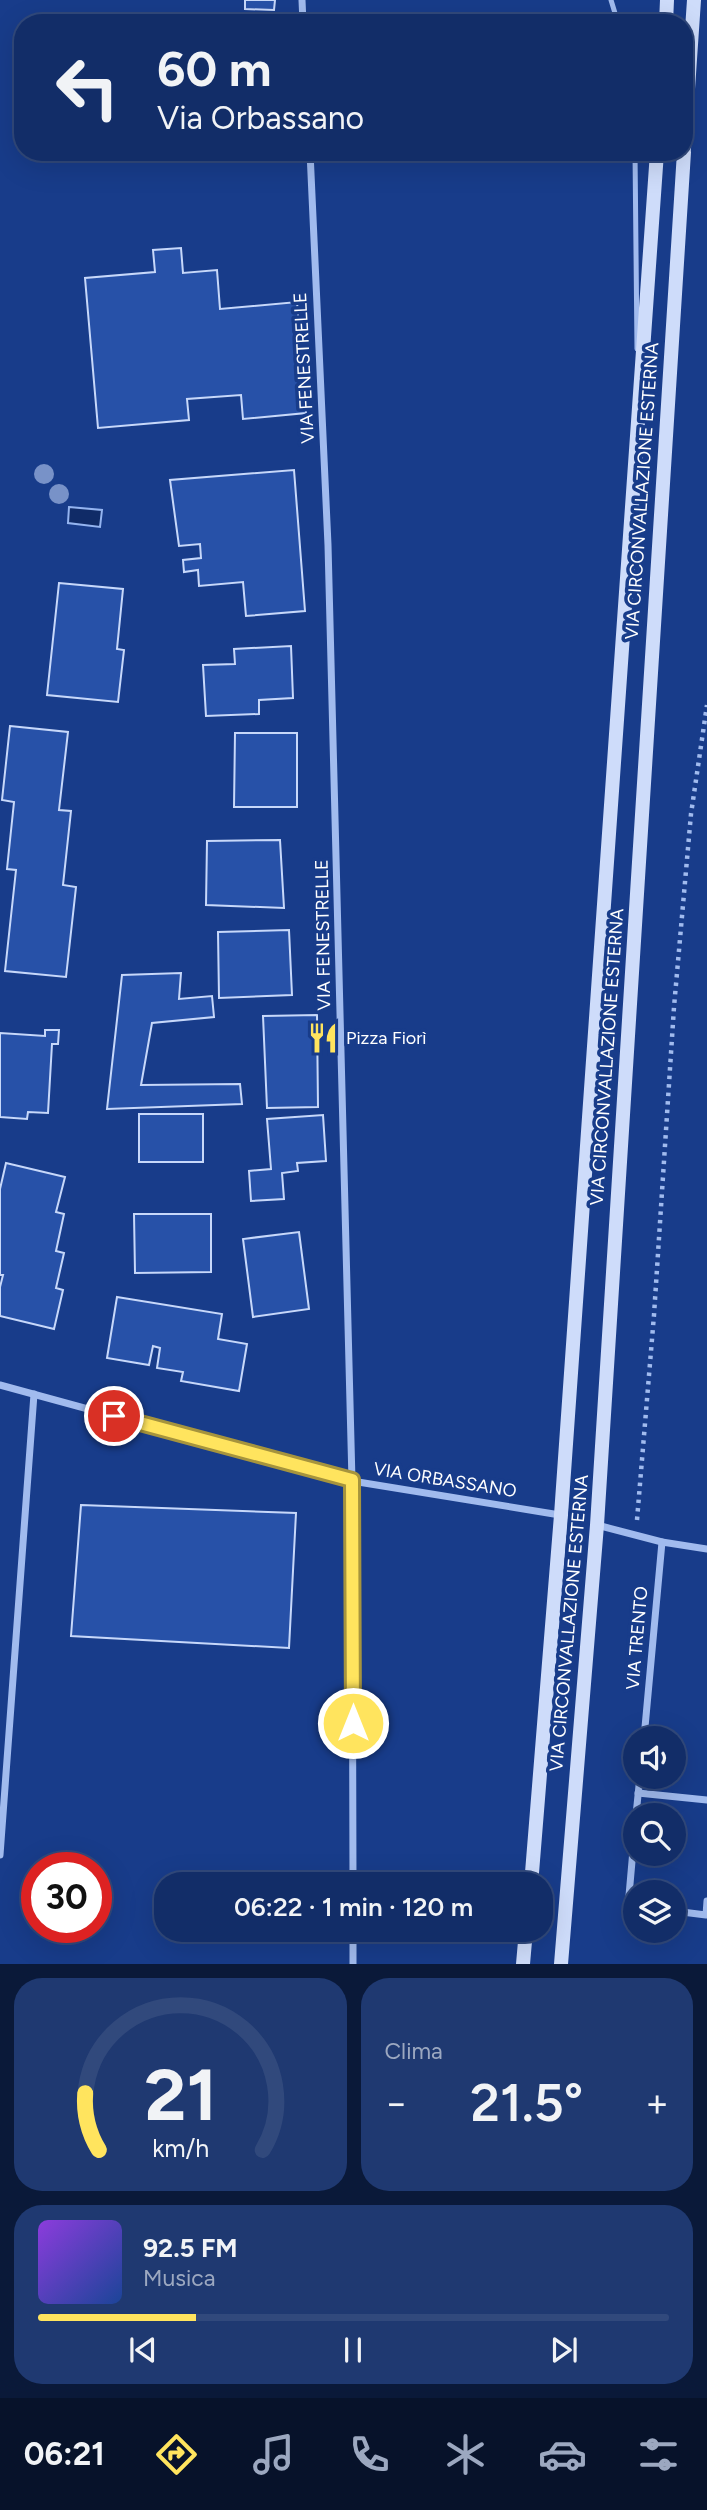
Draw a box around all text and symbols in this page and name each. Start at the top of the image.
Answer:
text: 60 m [157,39,272,98]
icon: left [42,42,133,133]
text: Via Orbassano [157,99,364,137]
street label: VIA FENESTRELLE [289,292,319,444]
street label: VIA CIRCONVALLAZIONE ESTERNA [621,342,663,640]
street label: VIA FENESTRELLE [311,859,335,1011]
street label: VIA CIRCONVALLAZIONE ESTERNA [586,908,628,1206]
restaurant icon: Pizza Fiorì [306,1021,340,1055]
place label: Pizza Fiorì [346,1027,427,1049]
pin [84,1386,144,1446]
icon: arrive [95,1397,133,1435]
street label: VIA ORBASSANO [372,1458,518,1502]
street label: VIA CIRCONVALLAZIONE ESTERNA [545,1474,593,1772]
street label: VIA TRENTO [622,1585,652,1691]
position arrow [316,1686,390,1760]
map controls [623,1726,686,1943]
button: sound [623,1726,686,1789]
button: search [623,1803,686,1866]
speed limit sign: 30 [21,1852,112,1943]
button: layers [623,1880,686,1943]
text: 06:22 · 1 min · 120 m [234,1891,473,1923]
text: Clima [385,2037,443,2065]
text: 21 [144,2052,217,2139]
text: 21.5° [470,2072,583,2134]
text: − [385,2080,408,2126]
text: + [645,2080,669,2126]
text: km/h [152,2133,209,2163]
text: 92.5 FM [143,2232,238,2264]
text: Musica [143,2264,216,2292]
icon: previous [124,2331,162,2369]
icon: pause [334,2331,372,2369]
icon: next [545,2331,583,2369]
icon: directions [152,2430,201,2479]
icon: music [249,2430,298,2479]
icon: phone [345,2430,394,2479]
icon: climate [441,2430,490,2479]
icon: car [538,2430,587,2479]
icon: filters [634,2430,683,2479]
text: 06:21 [24,2435,105,2473]

